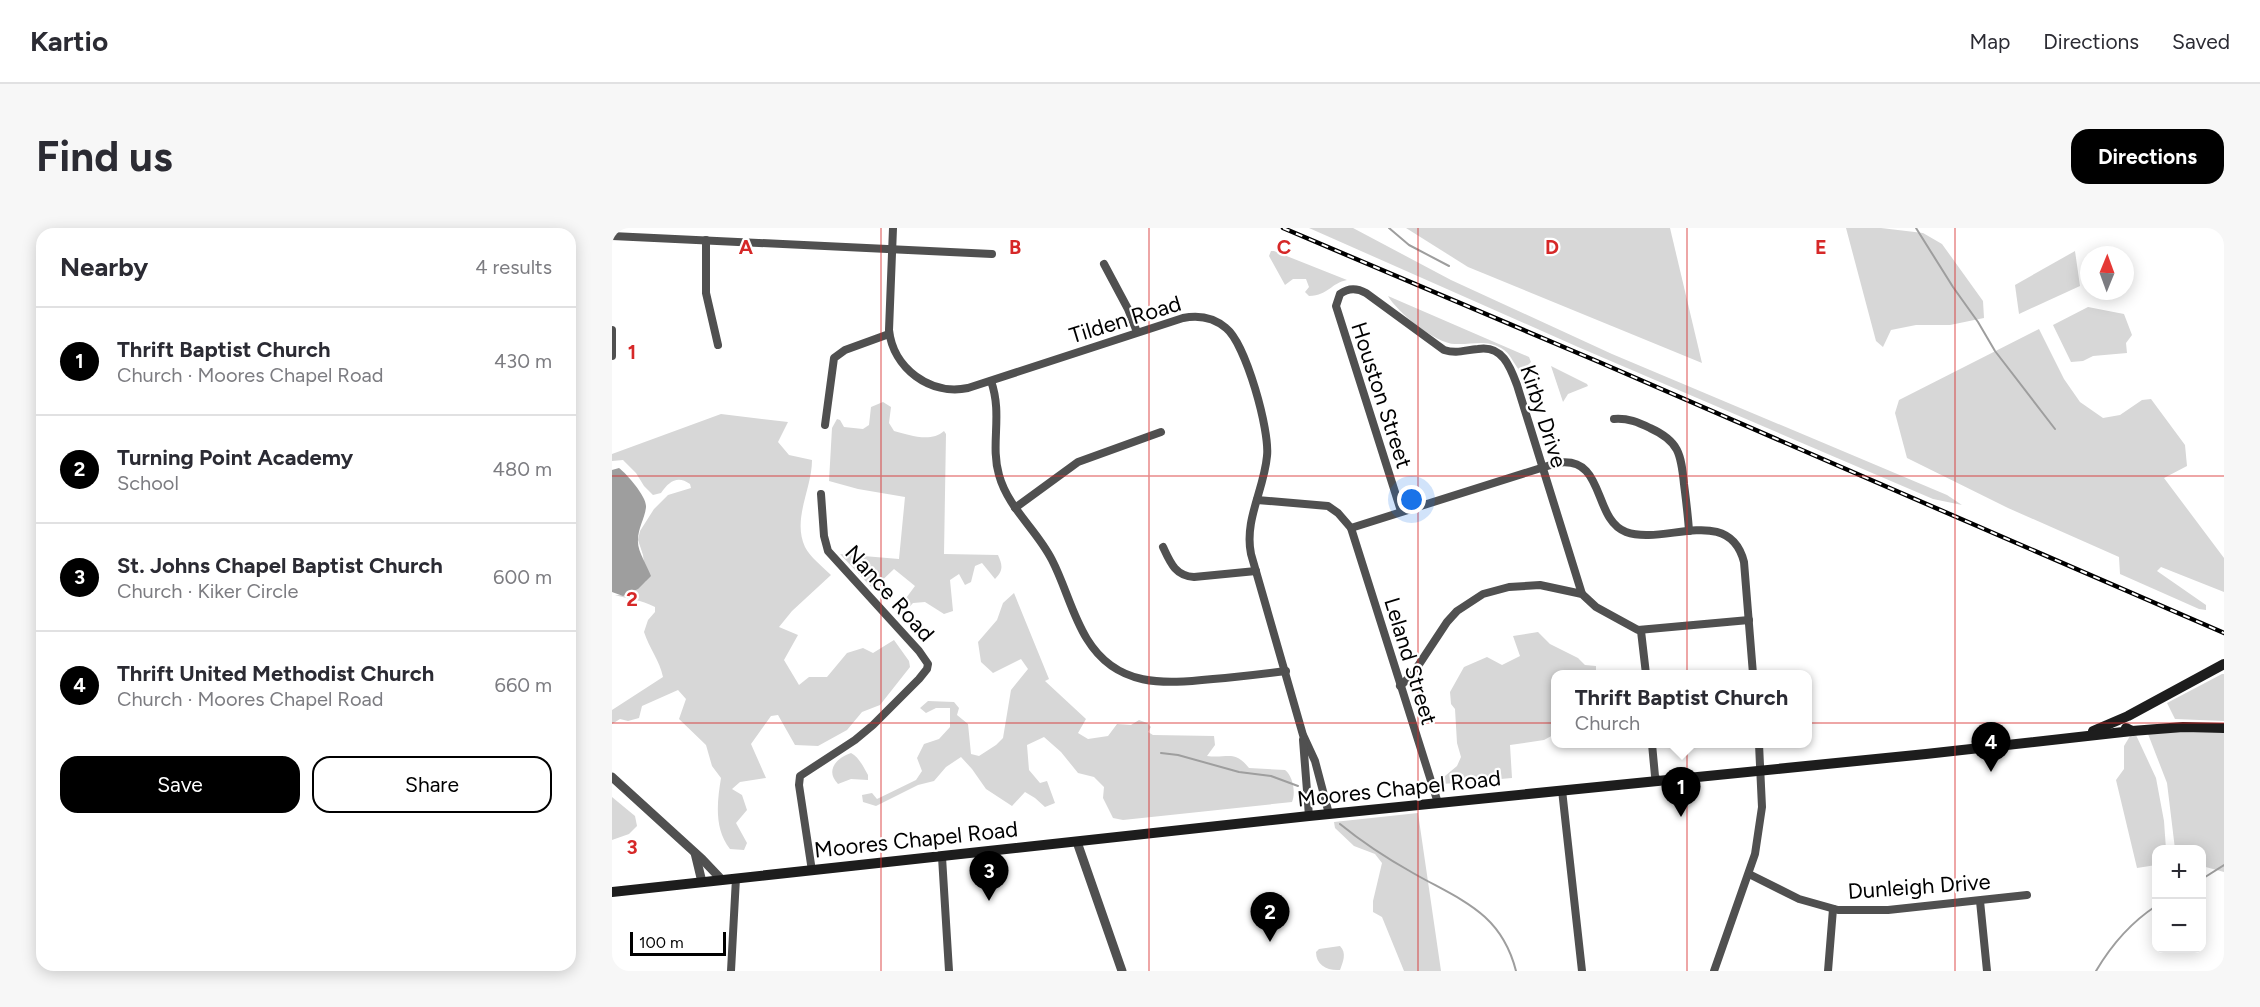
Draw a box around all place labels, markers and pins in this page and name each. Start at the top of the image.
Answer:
pin: 4 [1972,722,2010,772]
pin: 1 [1662,768,1700,817]
pin: 3 [970,852,1009,901]
pin: 2 [1250,892,1290,942]

